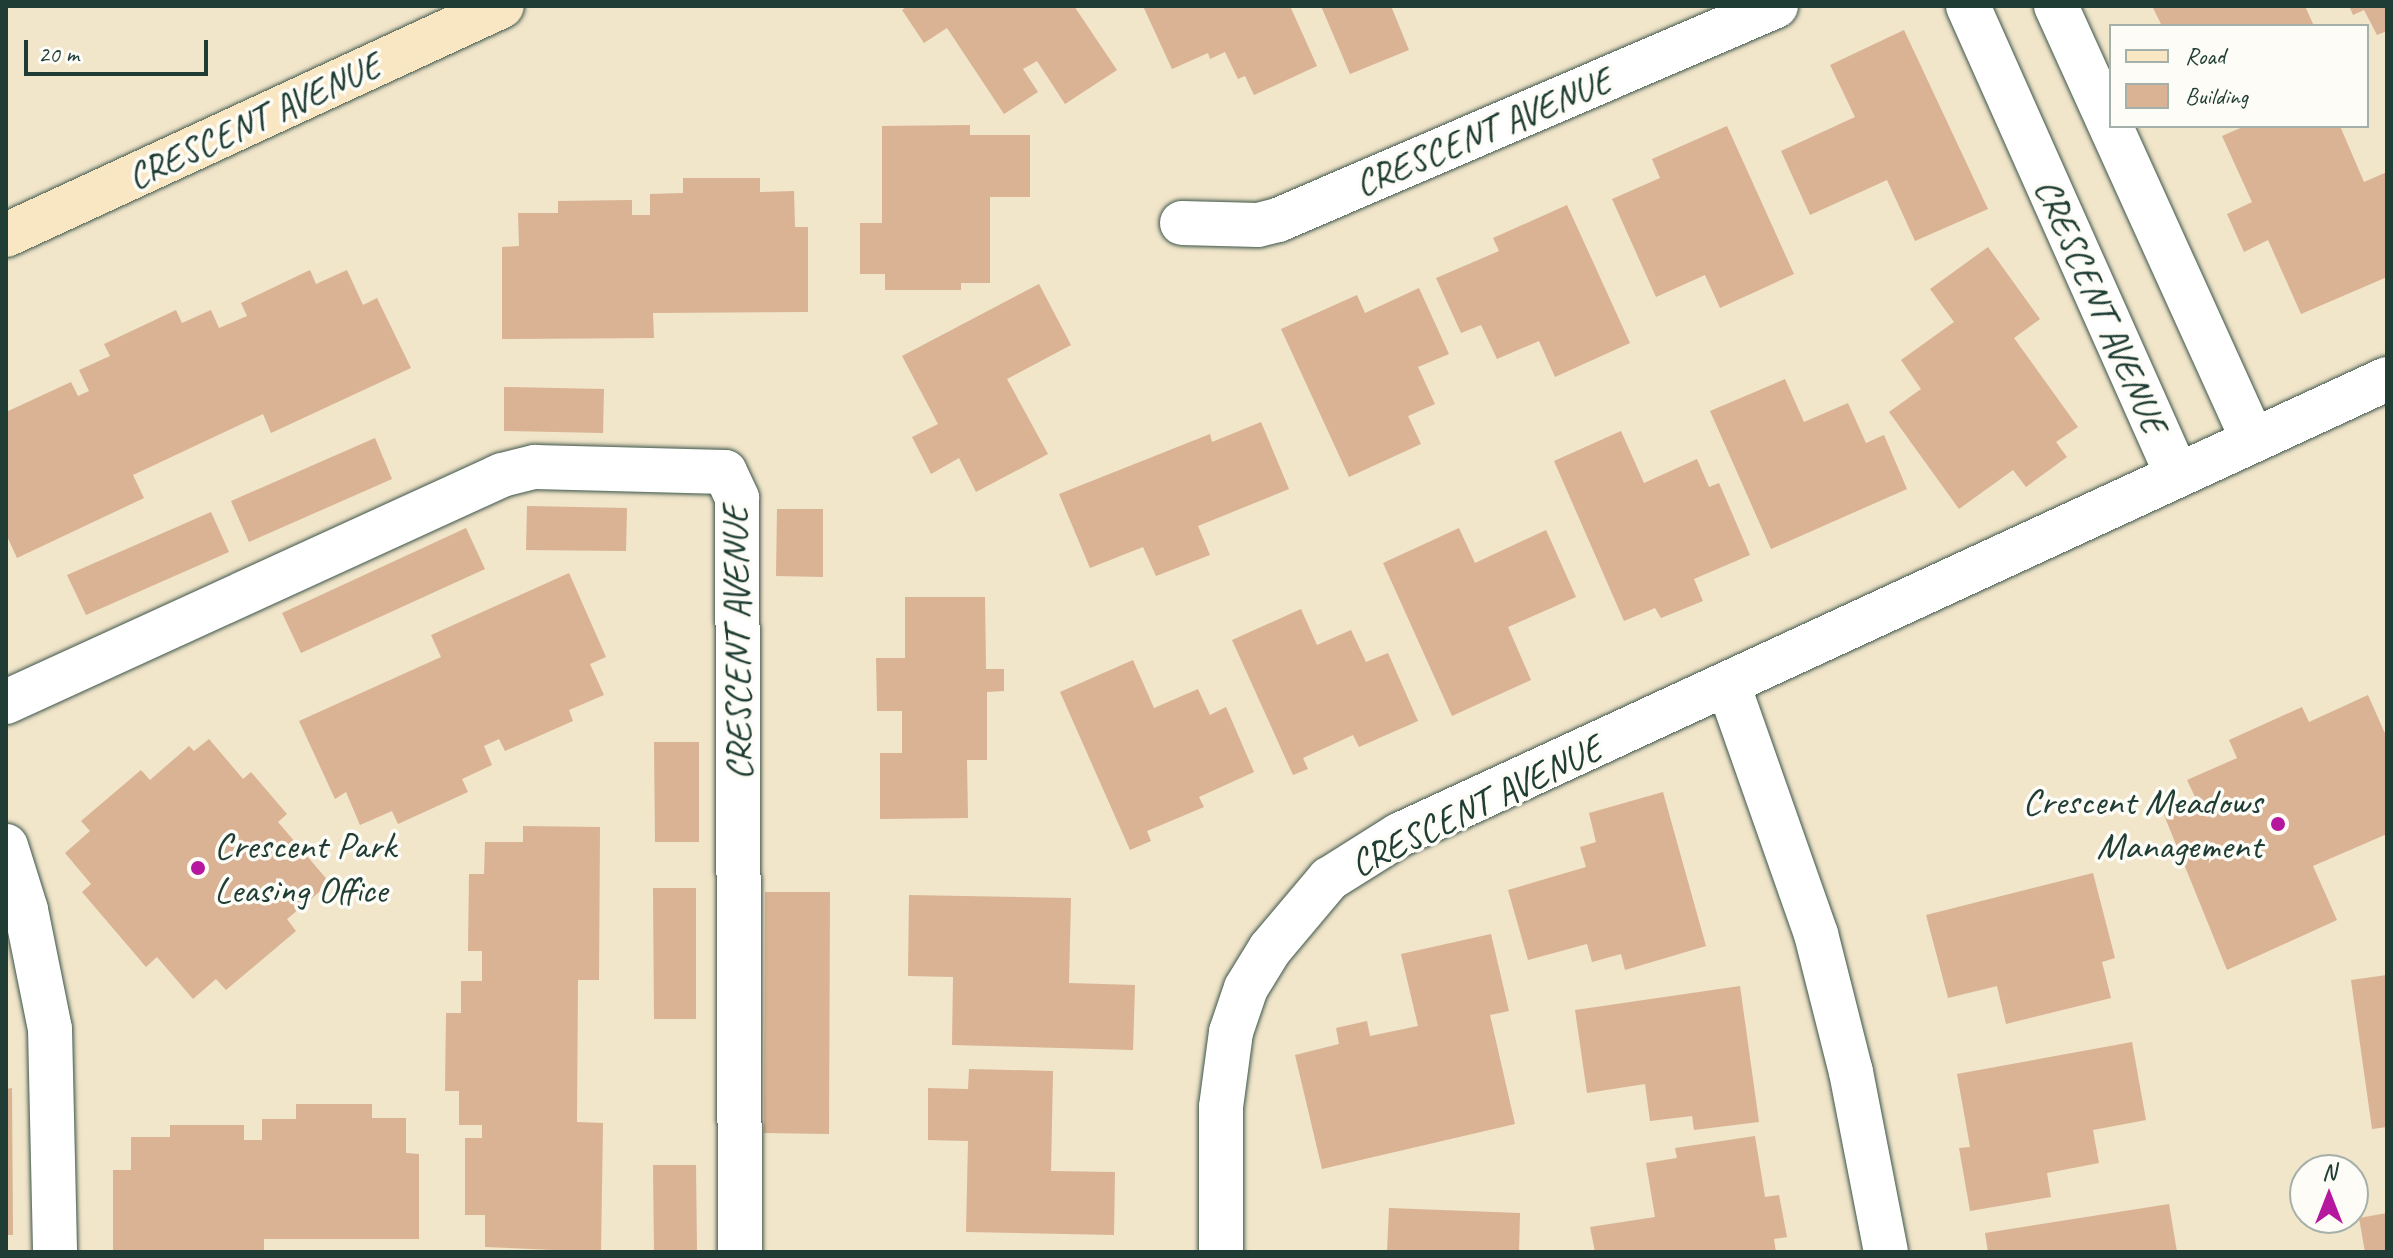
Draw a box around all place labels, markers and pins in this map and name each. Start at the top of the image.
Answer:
place label: Crescent Meadows Management [2024,779,2262,868]
marker: Crescent Meadows Management [2269,815,2287,833]
place label: Crescent Park Leasing Office [214,823,397,912]
marker: Crescent Park Leasing Office [189,859,207,877]

